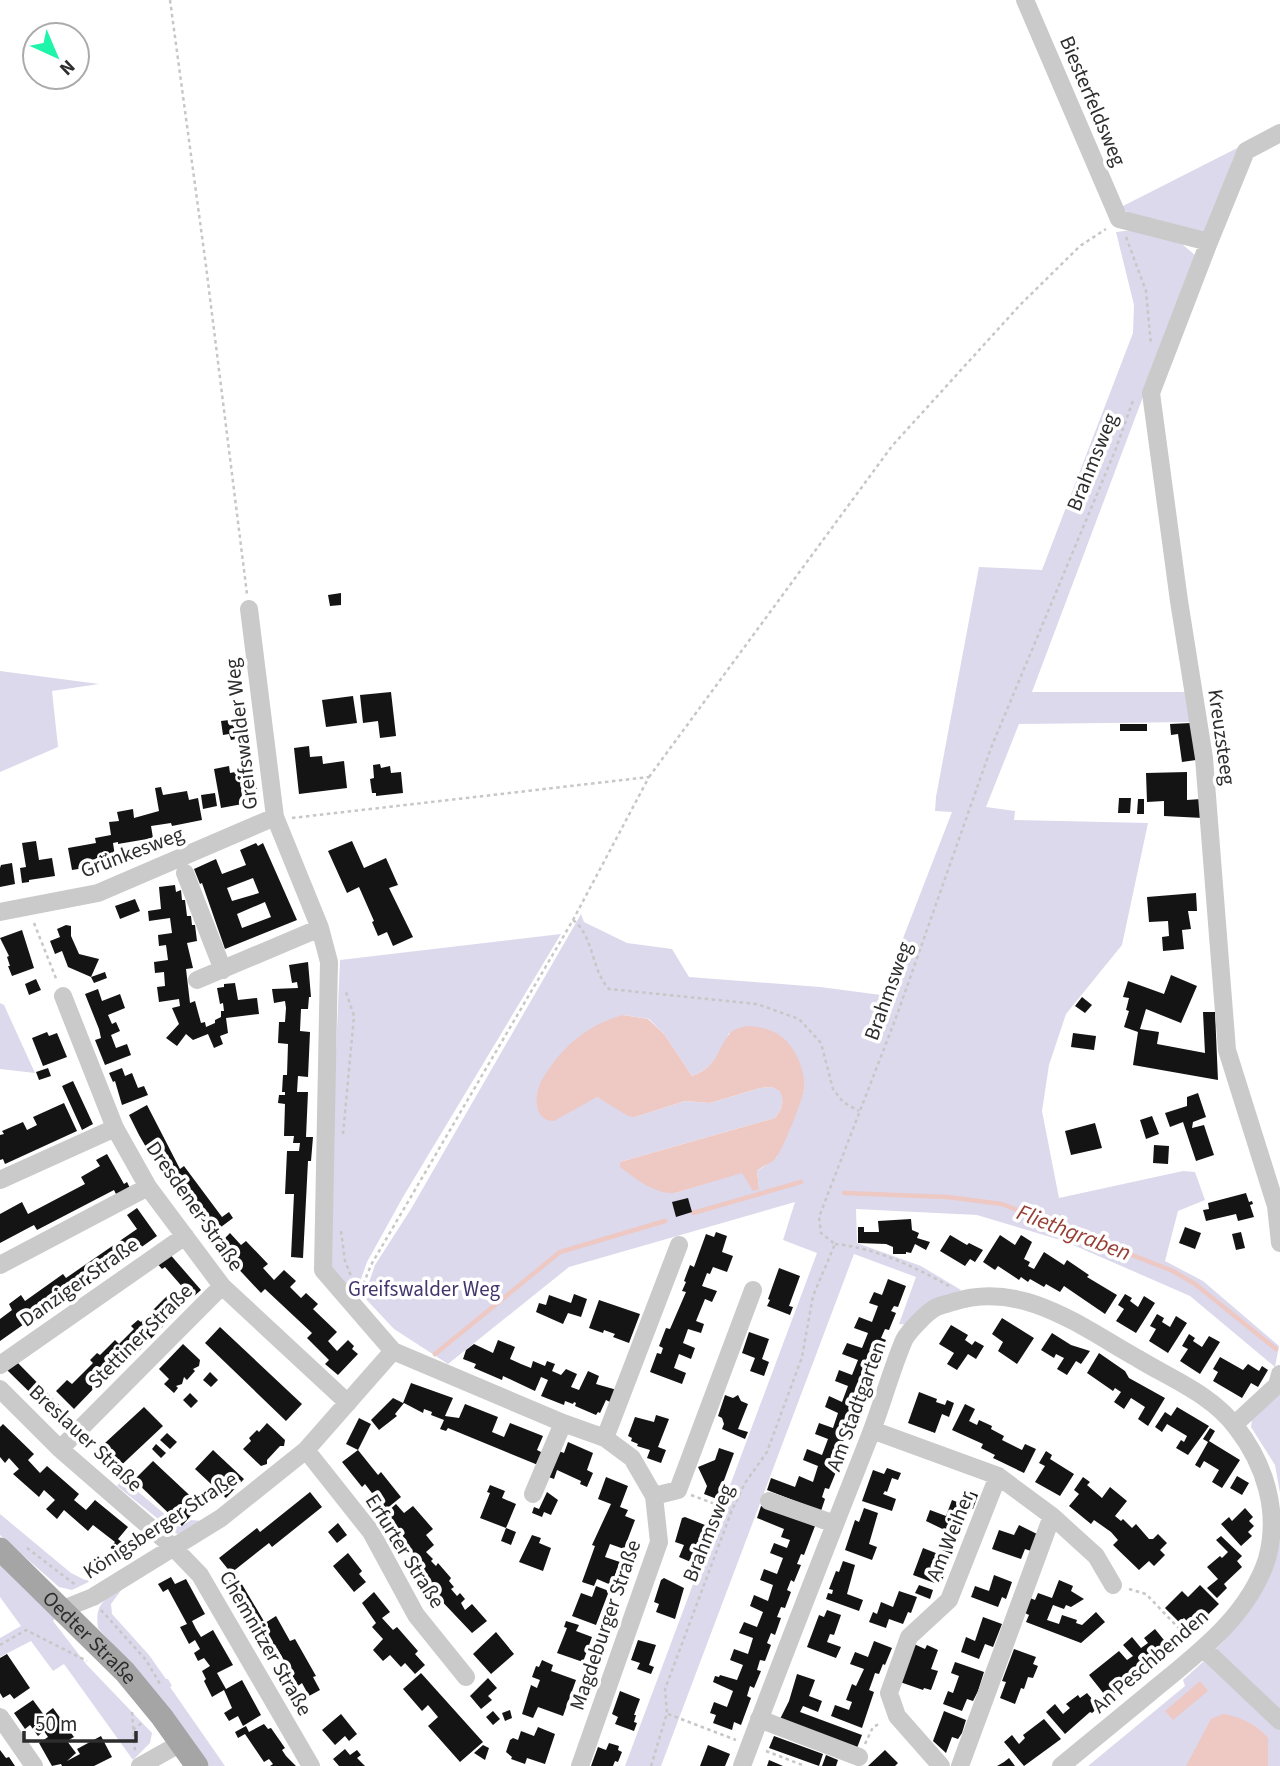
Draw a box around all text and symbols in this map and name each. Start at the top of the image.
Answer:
north arrow [21,21,91,91]
street label: Biesterfeldsweg [1052,31,1134,171]
text: N [53,53,81,81]
street label: Brahmsweg [1059,408,1125,515]
street label: Greifswalder Weg [217,656,265,811]
street label: Kreuzsteeg [1200,687,1244,787]
street label: Grünkesweg [76,818,188,885]
street label: Brahmsweg [856,937,920,1045]
street label: Dresdener Straße [139,1135,251,1277]
water label: Fliethgraben [1012,1196,1136,1269]
street label: Danziger Straße [13,1230,145,1334]
park label: Greifswalder Weg [348,1274,500,1304]
street label: Stettiner Straße [81,1277,199,1395]
street label: Am Stadtgarten [819,1337,893,1475]
street label: Breslauer Straße [23,1377,149,1499]
street label: Königsberger Straße [77,1464,243,1586]
street label: Brahmsweg [675,1479,741,1586]
street label: Am Weiher [918,1486,982,1585]
street label: Erfurter Straße [358,1488,452,1614]
street label: Magdeburger Straße [562,1536,648,1714]
street label: Chemnitzer Straße [212,1565,320,1721]
street label: Oedter Straße [36,1584,144,1691]
street label: An Peschbenden [1085,1602,1215,1720]
scale bar [24,1700,136,1744]
text: 50 m [35,1709,77,1739]

